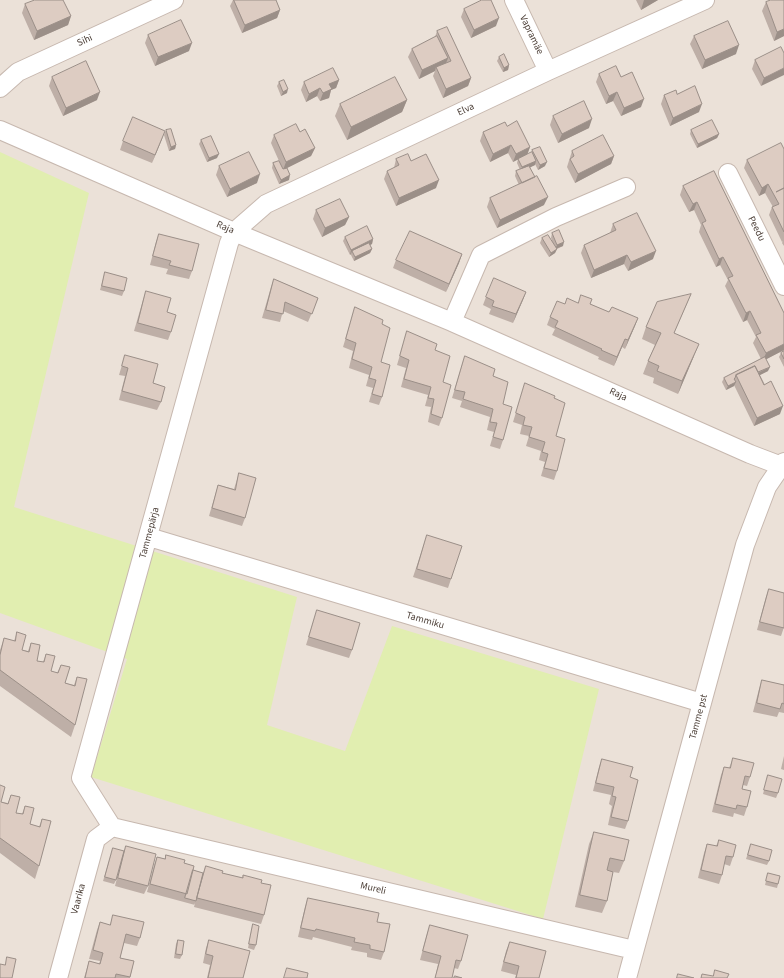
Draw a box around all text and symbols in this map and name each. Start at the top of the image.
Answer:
street label: Vapramäe [516,13,546,57]
street label: Sihi [75,32,95,50]
street label: Elva [456,101,476,119]
street label: Peedu [745,215,767,243]
street label: Raja [214,219,236,237]
street label: Raja [607,386,629,404]
street label: Tammepärja [137,506,163,560]
street label: Tammiku [405,610,445,632]
street label: Tamme pst [687,693,711,741]
street label: Mureli [359,880,387,898]
street label: Vaarika [69,883,89,915]

